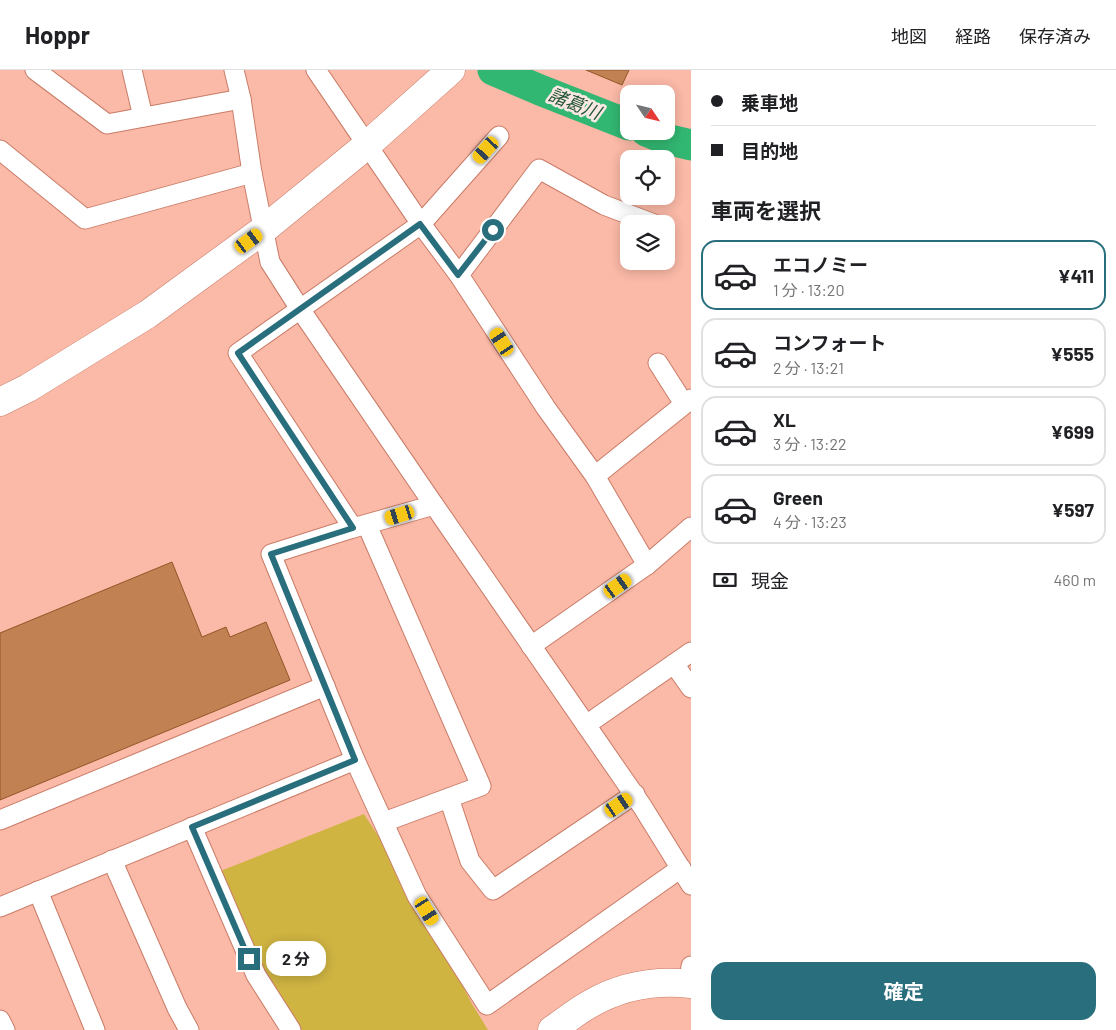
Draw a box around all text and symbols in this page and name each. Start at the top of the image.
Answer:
text: Hoppr [25,20,90,49]
text: 地図 [891,25,927,47]
text: 経路 [955,25,991,47]
text: 保存済み [1019,25,1091,47]
water label: 諸葛川 [546,83,606,124]
north arrow [620,85,675,140]
map controls [620,85,675,270]
text: 乗車地 [741,91,798,114]
car [470,134,501,166]
text: 目的地 [741,139,798,162]
button: locate [620,150,675,205]
text: 車両を選択 [711,197,821,223]
button: layers [620,215,675,270]
route start [482,219,504,241]
car [232,226,265,256]
icon: car [713,253,758,298]
text: エコノミー [773,253,868,276]
text: ¥411 [1058,264,1094,287]
text: 1 分 · 13:20 [773,280,844,299]
car [487,325,516,359]
icon: car [713,331,758,376]
text: コンフォート [773,331,886,354]
text: ¥555 [1050,342,1094,365]
text: 2 分 · 13:21 [773,358,844,377]
text: XL [773,408,796,431]
icon: car [713,409,758,454]
text: ¥699 [1051,420,1094,443]
text: 3 分 · 13:22 [773,434,847,453]
text: Green [773,486,823,509]
icon: car [713,487,758,532]
text: ¥597 [1051,498,1094,521]
car [383,503,416,527]
text: 4 分 · 13:23 [773,512,847,531]
icon: cash [711,566,739,594]
text: 現金 [751,569,789,592]
text: 460 m [1053,570,1096,589]
car [601,571,634,601]
car [602,790,635,820]
car [412,894,441,928]
callout: 2 分 [266,942,326,976]
route end [238,948,260,970]
text: 2 分 [282,949,310,968]
button: 確定 [711,962,1096,1020]

